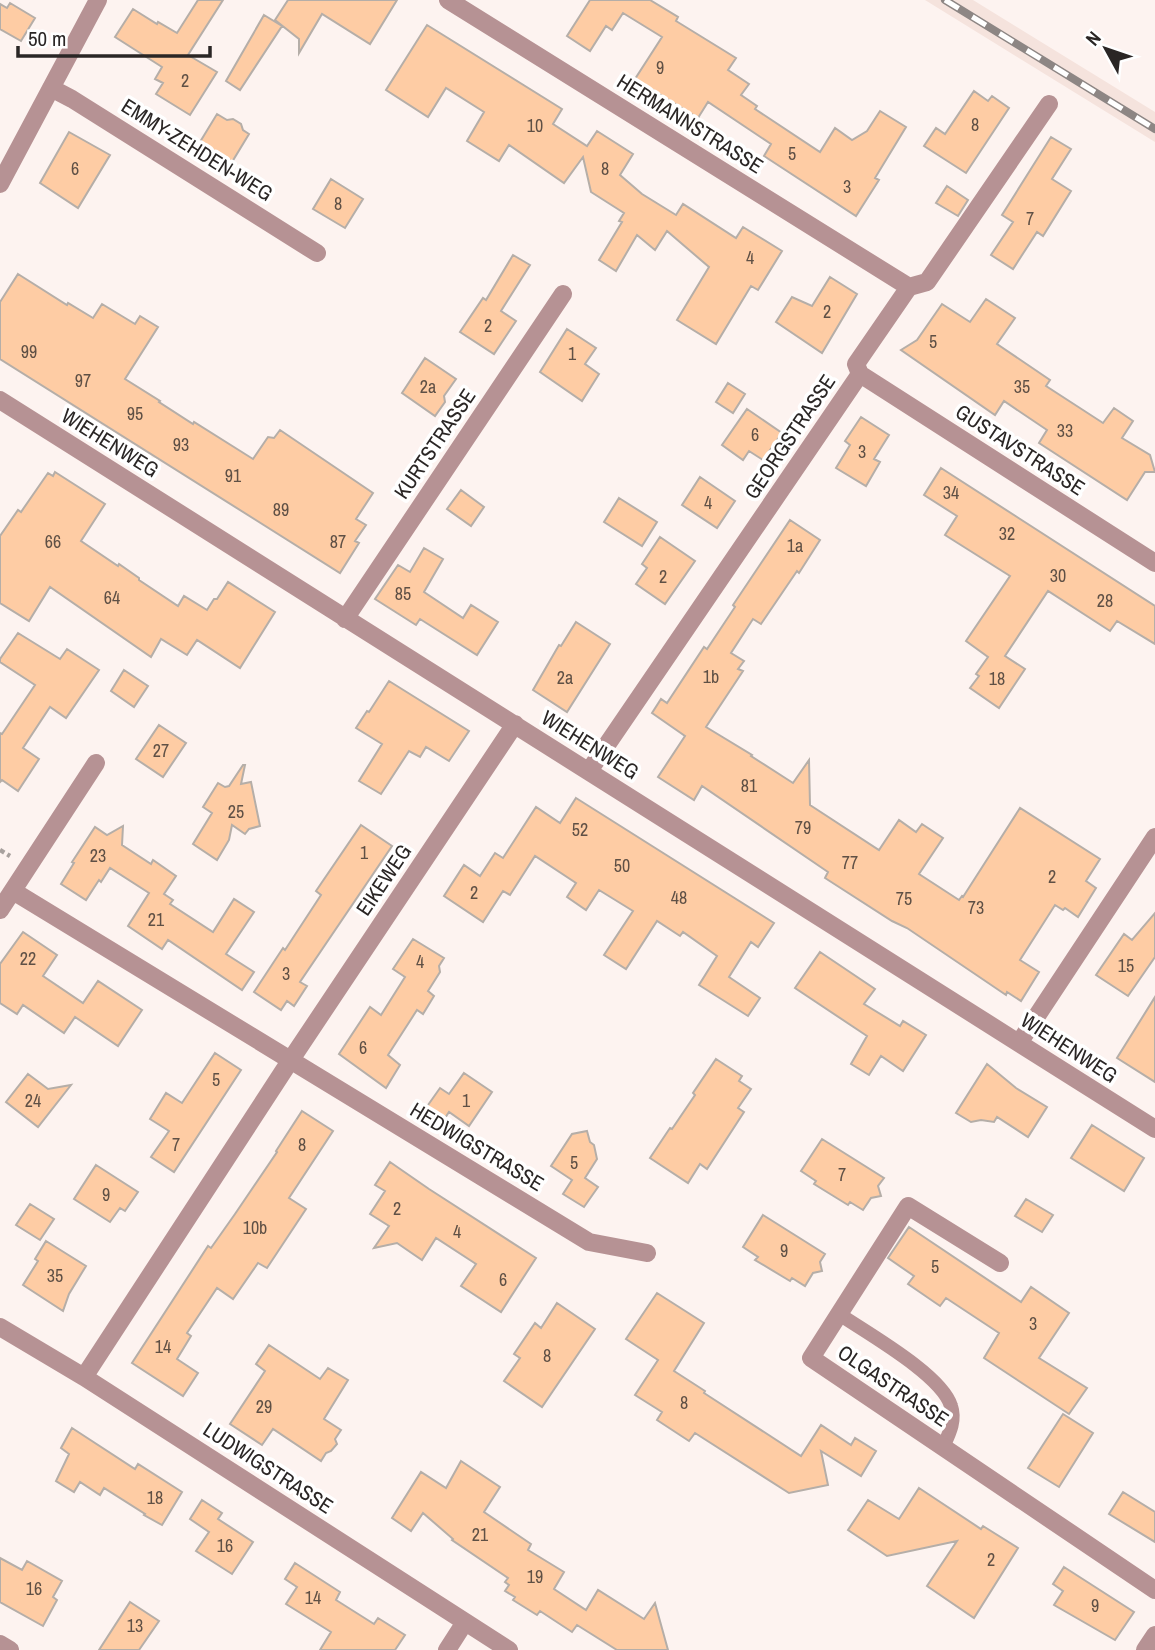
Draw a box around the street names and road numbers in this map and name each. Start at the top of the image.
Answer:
street label: HERMANNSTRASSE [612,67,769,180]
street label: EMMY-ZEHDEN-WEG [116,91,279,208]
street label: GEORGSTRASSE [737,369,842,505]
street label: KURTSTRASSE [387,383,482,504]
street label: GUSTAVSTRASSE [950,397,1091,502]
street label: WIEHENWEG [56,401,165,484]
street label: WIEHENWEG [536,703,645,786]
street label: EIKEWEG [349,838,418,921]
street label: WIEHENWEG [1015,1005,1123,1090]
street label: HEDWIGSTRASSE [405,1095,550,1198]
street label: OLGASTRASSE [832,1338,955,1433]
street label: LUDWIGSTRASSE [198,1415,339,1520]

